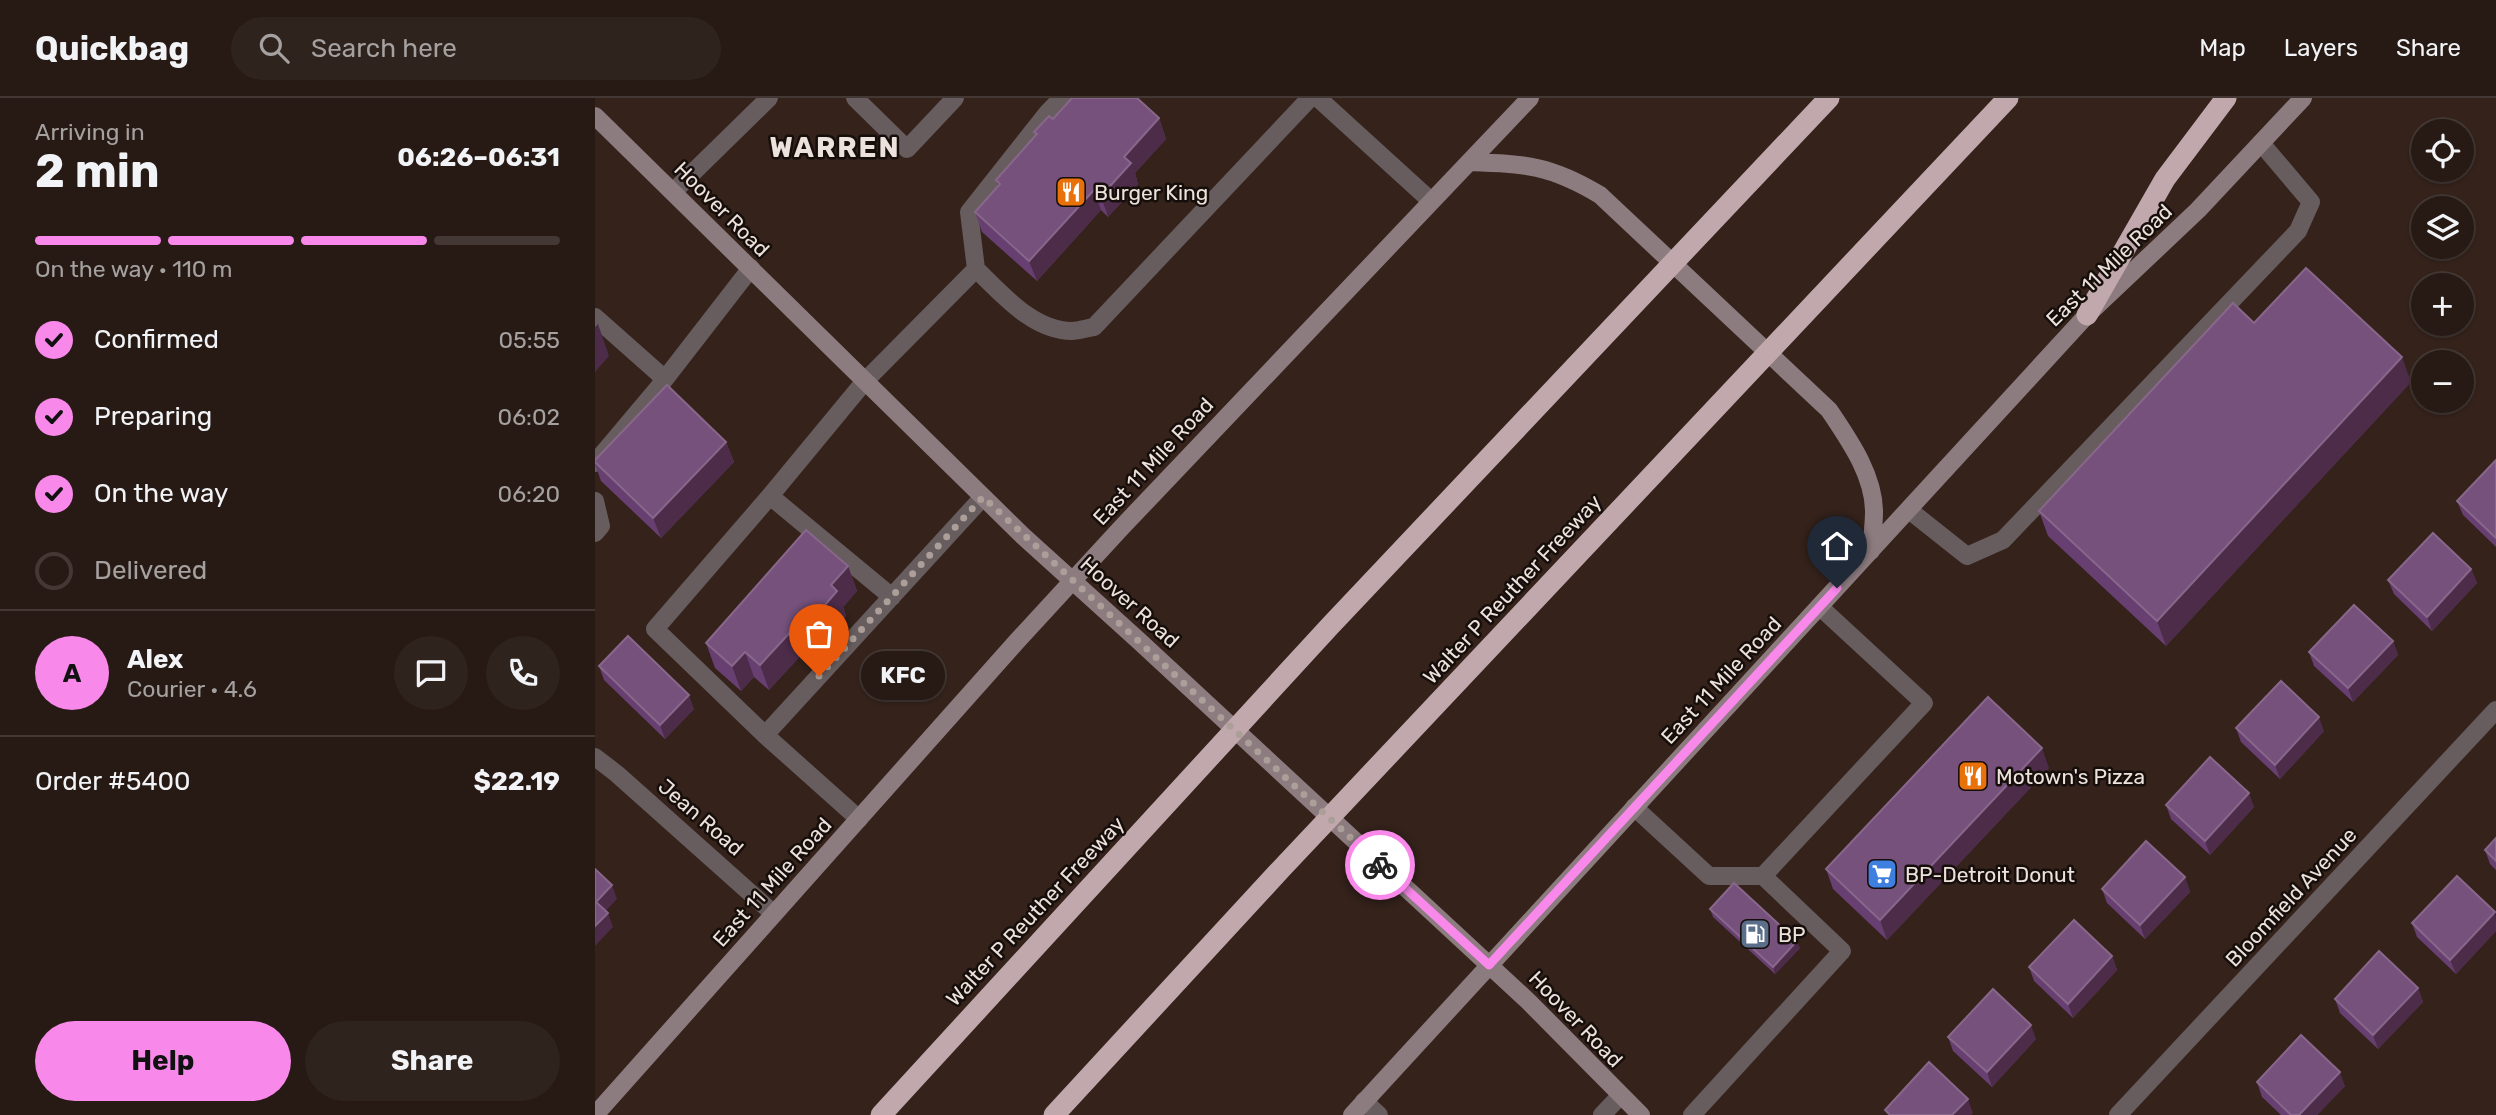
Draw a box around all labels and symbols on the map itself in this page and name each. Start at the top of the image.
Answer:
district label: WARREN [769,131,901,164]
street label: Hoover Road [669,156,775,262]
restaurant icon: Burger King [1054,175,1088,209]
place label: Burger King [1094,180,1208,205]
street label: East 11 Mile Road [2041,199,2177,331]
street label: East 11 Mile Road [1088,392,1218,530]
street label: Walter P Reuther Freeway [1418,489,1607,689]
pin [1807,516,1867,588]
street label: Hoover Road [1076,551,1184,653]
pin [789,604,849,676]
street label: East 11 Mile Road [1656,611,1786,749]
callout: KFC [861,652,945,700]
restaurant icon: Motown's Pizza [1956,759,1990,793]
place label: Motown's Pizza [1996,764,2145,789]
street label: Jean Road [653,773,749,861]
street label: Walter P Reuther Freeway [941,811,1130,1011]
street label: East 11 Mile Road [707,812,837,952]
street label: Bloomfield Avenue [2220,822,2362,972]
courier [1345,830,1415,900]
supermarket icon: BP-Detroit Donut [1865,857,1899,891]
place label: BP-Detroit Donut [1905,862,2075,887]
fuel station icon: BP [1738,917,1772,951]
place label: BP [1778,922,1806,947]
street label: Hoover Road [1524,966,1628,1072]

